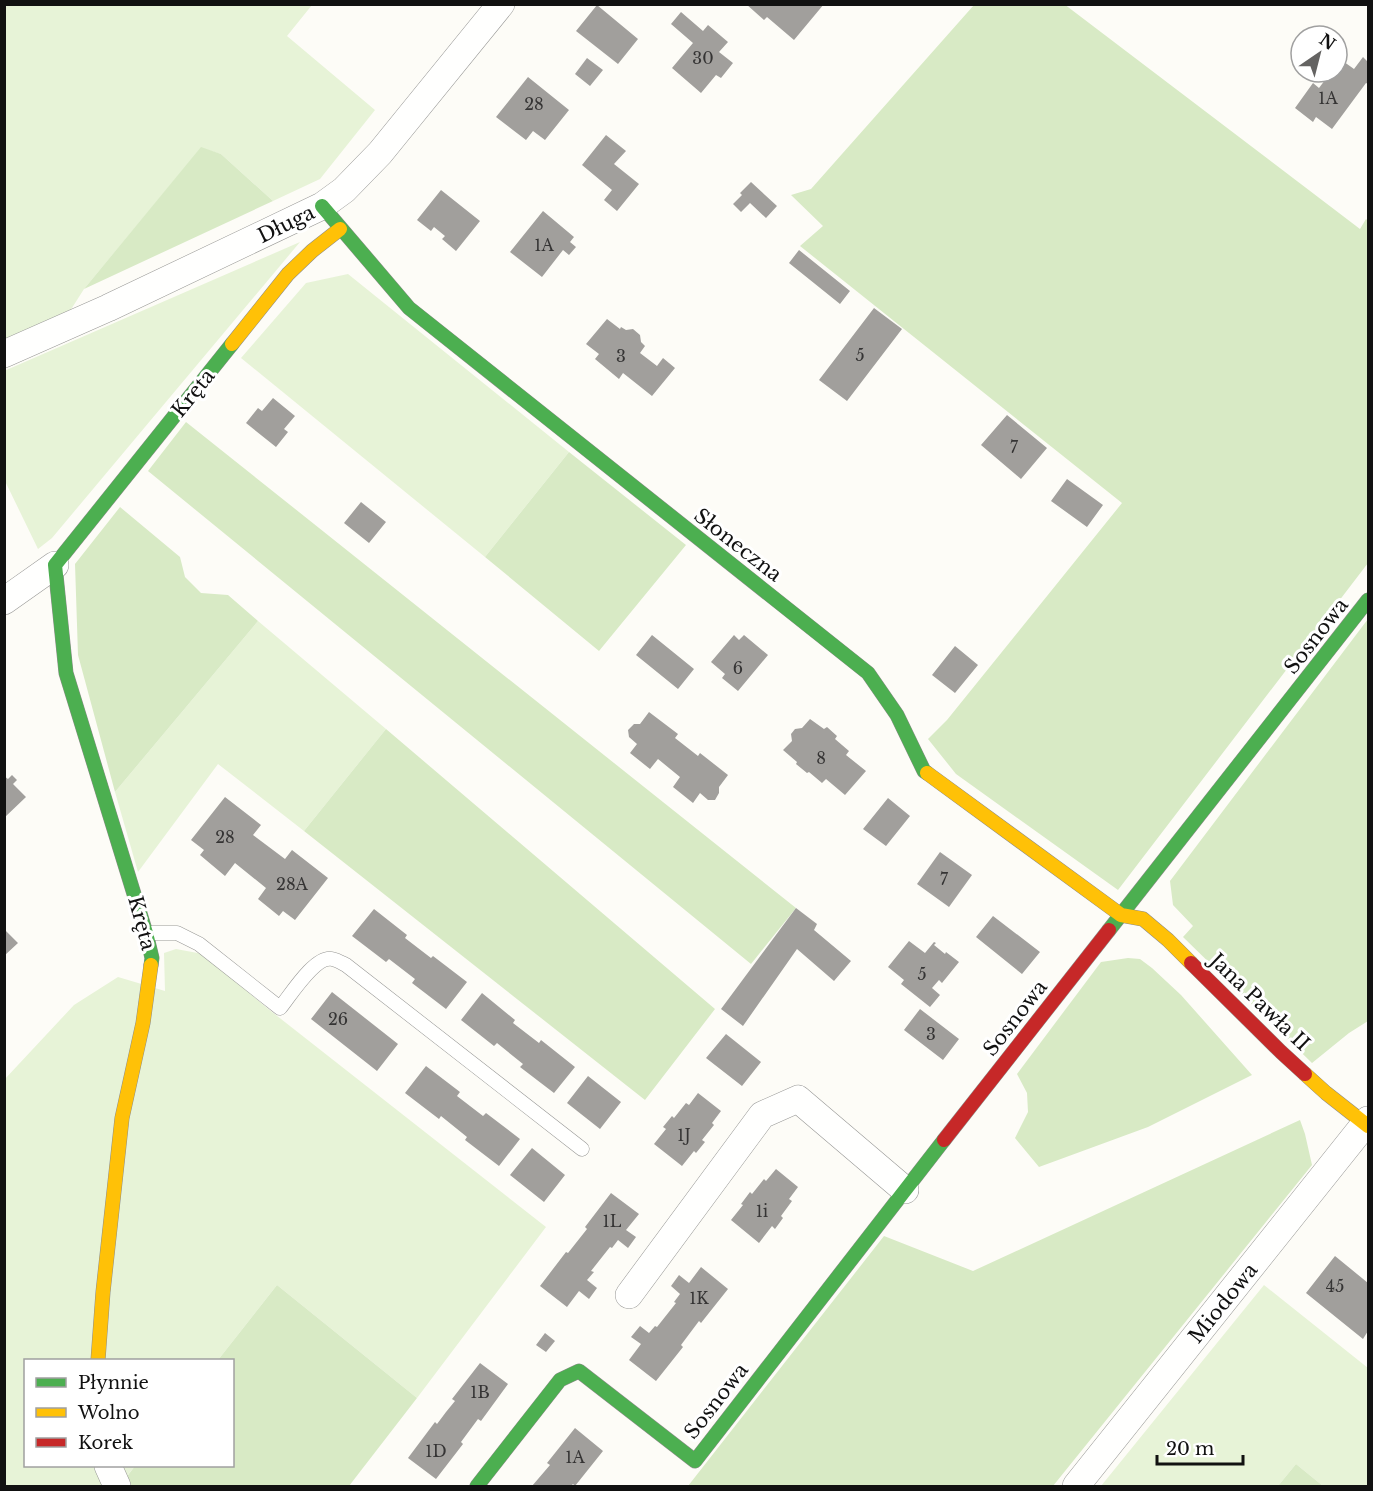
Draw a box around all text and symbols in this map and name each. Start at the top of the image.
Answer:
north arrow [1289,24,1349,84]
text: N [1316,29,1340,54]
house number: 30 [692,48,714,68]
house number: 1A [1318,88,1338,108]
house number: 28 [524,94,544,114]
street label: Długa [254,200,319,248]
house number: 1A [534,235,554,255]
house number: 5 [855,345,865,365]
house number: 3 [616,346,626,366]
street label: Kręta [166,363,220,422]
house number: 7 [1010,437,1019,457]
street label: Słoneczna [689,503,787,587]
street label: Sosnowa [1279,593,1354,679]
house number: 6 [733,658,743,678]
house number: 8 [816,748,826,768]
house number: 28 [215,827,235,847]
house number: 7 [940,869,949,889]
house number: 28A [276,874,309,894]
street label: Kręta [123,893,161,954]
street label: Jana Pawła II [1203,946,1315,1056]
house number: 5 [917,964,927,984]
street label: Sosnowa [978,975,1053,1061]
house number: 26 [328,1009,348,1029]
house number: 3 [926,1024,936,1044]
house number: 1J [677,1125,691,1145]
house number: 1i [756,1201,769,1221]
house number: 1L [603,1211,622,1231]
street label: Miodowa [1184,1258,1263,1348]
house number: 45 [1326,1276,1344,1296]
house number: 1K [689,1288,709,1308]
street label: Sosnowa [679,1358,754,1444]
legend [24,1359,234,1467]
text: Płynnie [78,1372,149,1394]
house number: 1B [470,1382,490,1402]
text: Wolno [77,1402,140,1424]
scale bar [1157,1428,1242,1466]
text: Korek [78,1432,133,1454]
text: 20 m [1166,1438,1214,1460]
house number: 1D [425,1441,447,1461]
house number: 1A [565,1447,585,1467]

